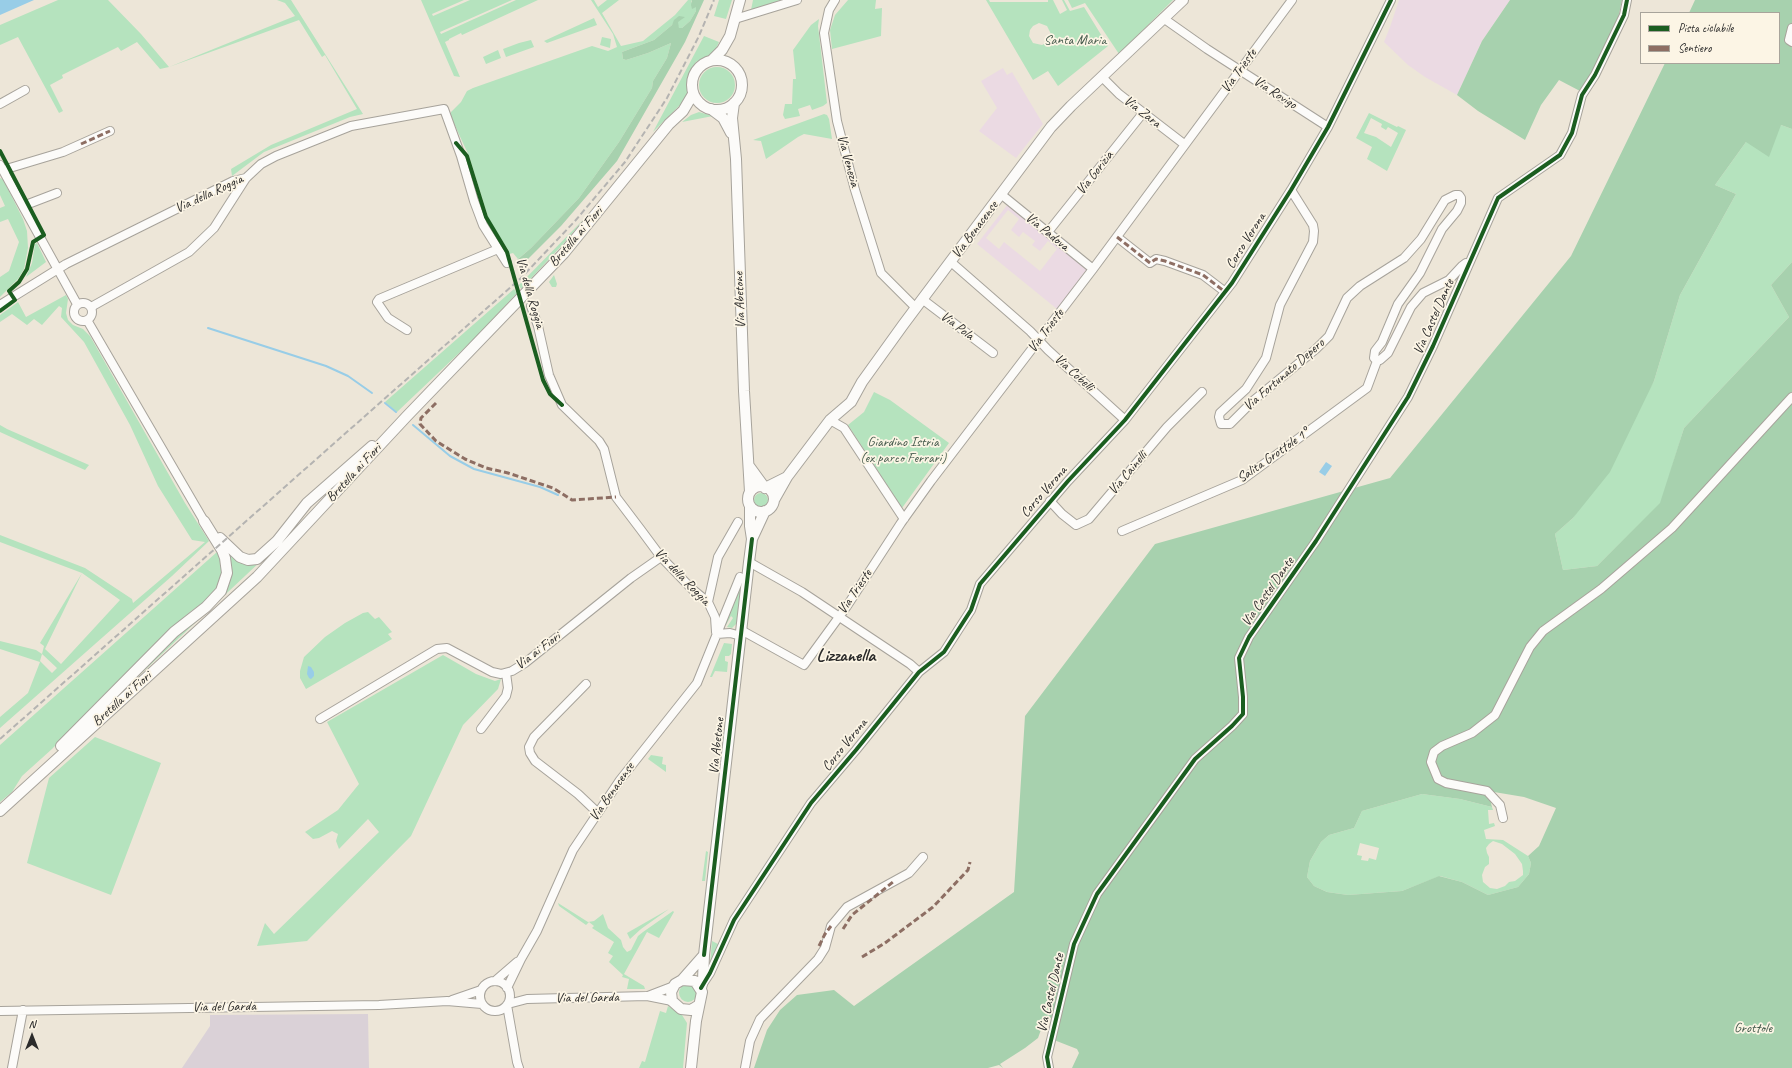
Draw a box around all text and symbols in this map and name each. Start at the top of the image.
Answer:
legend [1640,12,1780,64]
text: Pista ciclabile [1678,20,1733,36]
park label: Santa Maria [1044,32,1106,48]
text: Sentiero [1678,40,1712,56]
street label: Via Trieste [1218,46,1260,96]
street label: Via Rovigo [1250,73,1300,113]
street label: Via Zara [1120,92,1164,132]
street label: Via Venezia [833,133,863,189]
street label: Via Gorizia [1073,148,1117,198]
street label: Via della Roggia [172,171,246,217]
street label: Via Benacense [948,198,1002,262]
street label: Bretella ai Fiori [545,204,607,270]
street label: Via Padova [1022,209,1072,255]
street label: Corso Verona [1222,210,1270,272]
street label: Via della Roggia [512,256,548,330]
street label: Via Abetone [731,271,749,329]
street label: Via Castel Dante [1410,277,1458,357]
street label: Via Trieste [1024,306,1068,356]
street label: Via Pola [937,308,977,344]
street label: Via Fortunato Depero [1240,335,1328,415]
street label: Via Cobelli [1051,351,1097,395]
street label: Salita Grottole 1° [1234,425,1312,487]
park label: Giardino Istria (ex parco Ferrari) [860,434,946,466]
street label: Bretella ai Fiori [323,440,385,506]
street label: Via Cainelli [1105,448,1151,498]
street label: Corso Verona [1017,463,1071,521]
street label: Via della Roggia [651,545,713,609]
street label: Via Castel Dante [1238,554,1298,630]
street label: Via Trieste [834,567,876,617]
street label: Via ai Fiori [512,629,564,673]
district label: Lizzanella [817,645,875,667]
street label: Bretella ai Fiori [89,668,155,730]
street label: Corso Verona [819,715,871,775]
street label: Via Abetone [706,717,728,775]
street label: Via Benacense [586,760,638,824]
street label: Via Castel Dante [1034,952,1068,1034]
street label: Via del Garda [555,989,619,1007]
street label: Via del Garda [192,998,256,1016]
north arrow [12,1016,52,1056]
text: N [29,1017,35,1031]
park label: Grottole [1734,1020,1772,1036]

